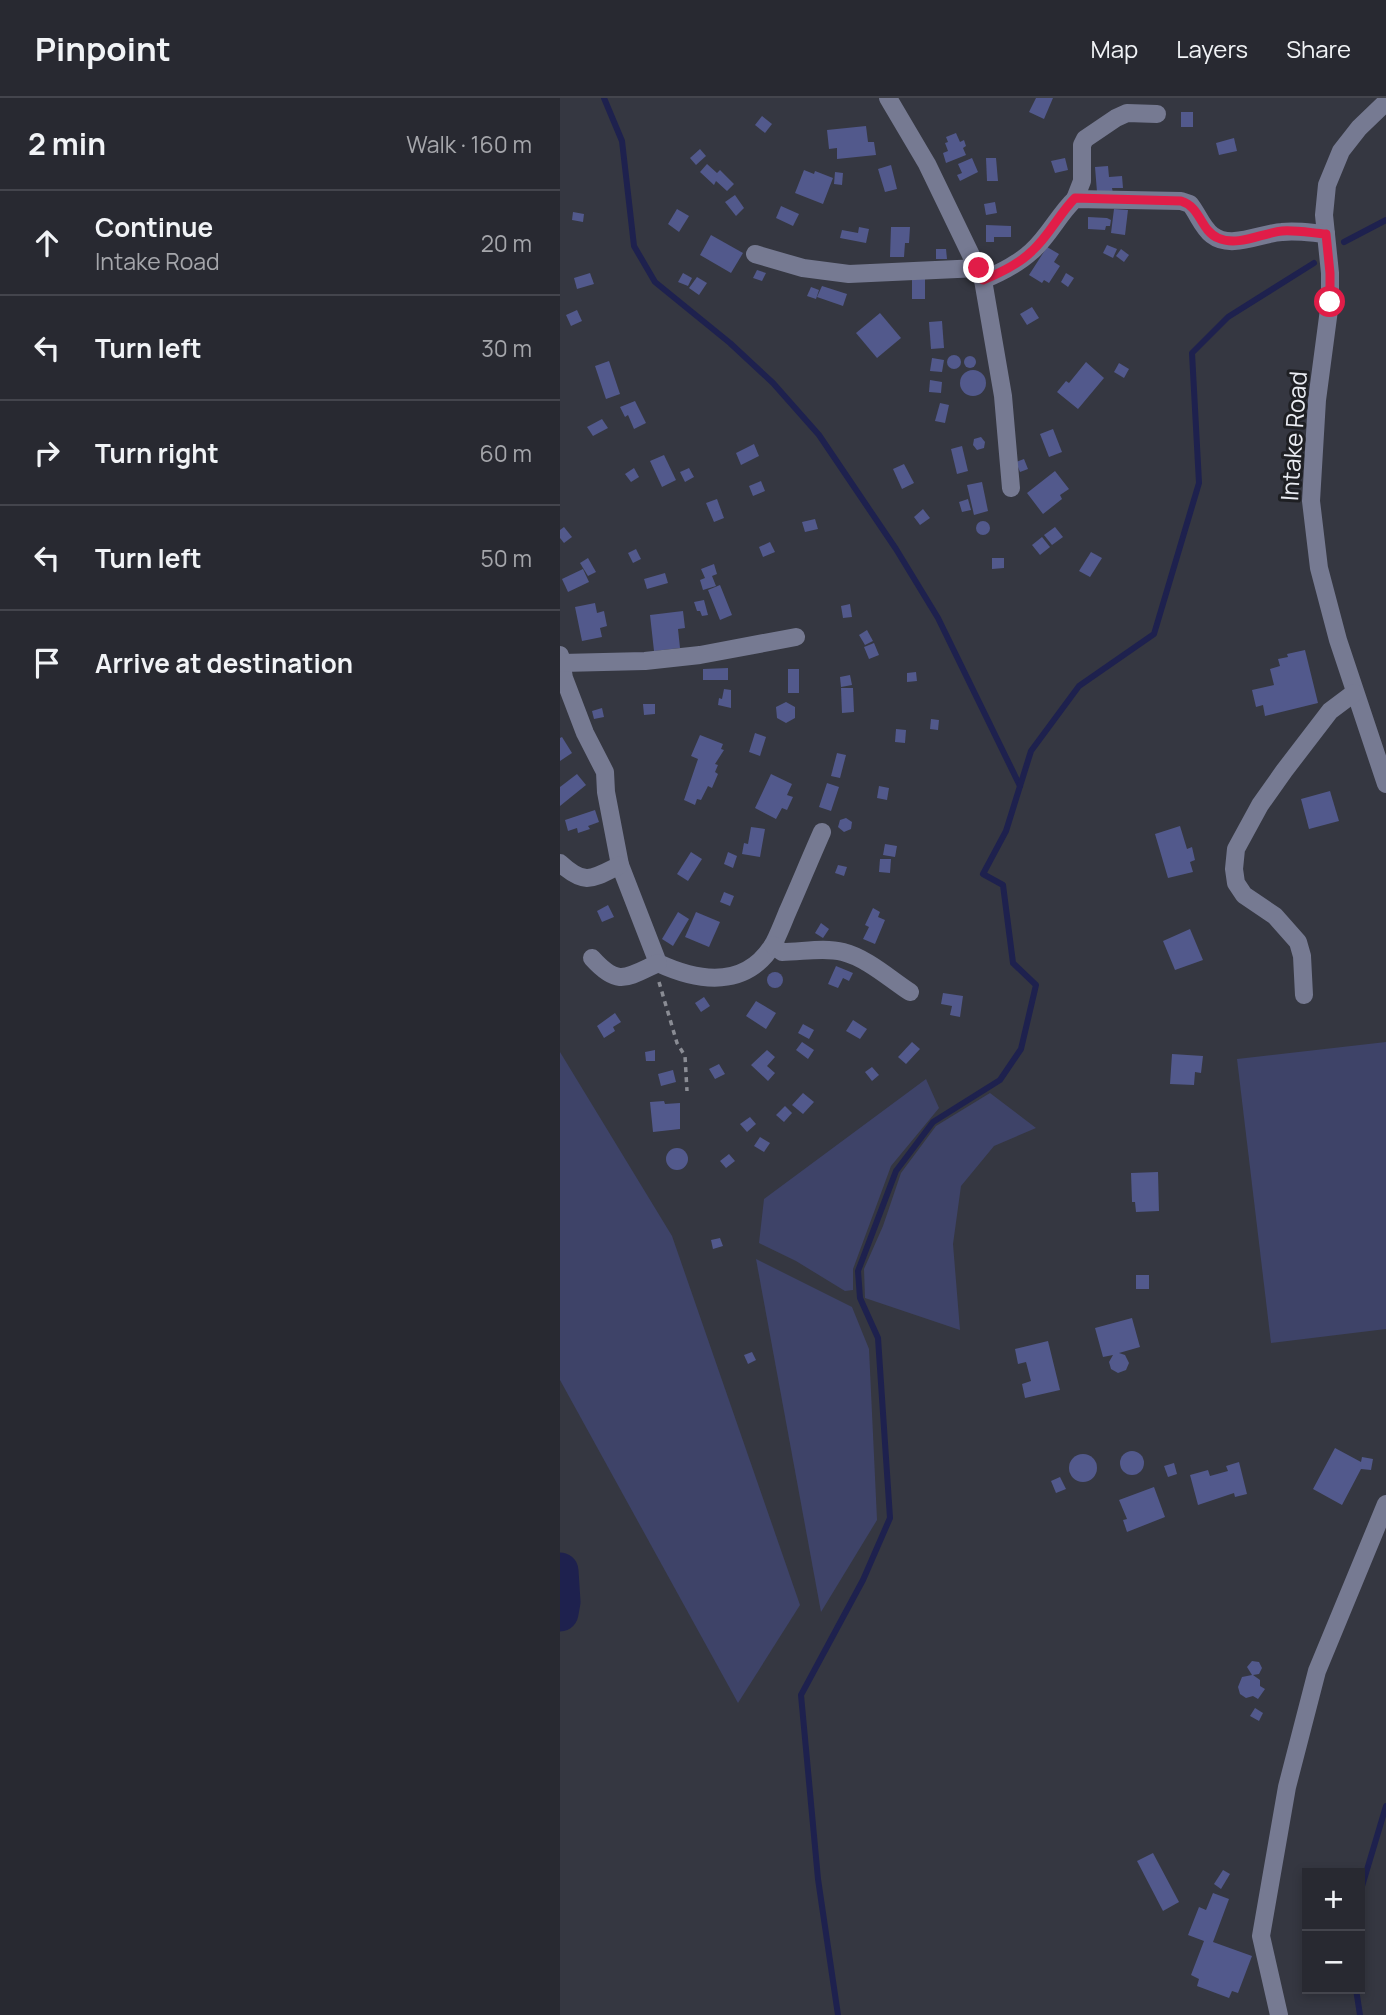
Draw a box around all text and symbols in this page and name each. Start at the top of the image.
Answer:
text: Pinpoint [35,26,171,71]
text: Map [1091,32,1138,65]
text: Layers [1176,32,1248,65]
text: Share [1286,32,1351,65]
text: 2 min [28,123,106,164]
text: Walk · 160 m [406,128,532,160]
text: Continue [95,209,213,245]
icon: ahead [28,224,66,262]
text: 20 m [481,227,532,259]
text: Intake Road [95,245,220,277]
route end [963,252,994,283]
route start [1314,286,1345,317]
icon: left [28,329,66,367]
text: Turn left [95,330,202,366]
text: 30 m [481,332,532,364]
street label: Intake Road [1272,370,1314,502]
icon: right [28,434,66,472]
text: Turn right [95,435,219,471]
text: 60 m [480,437,532,469]
icon: left [28,539,66,577]
text: Turn left [95,540,202,576]
text: 50 m [481,542,532,574]
icon: arrive [28,644,66,682]
text: Arrive at destination [95,645,353,681]
map controls [1302,1868,1365,1994]
button: + [1302,1868,1365,1931]
button: − [1302,1931,1365,1994]

